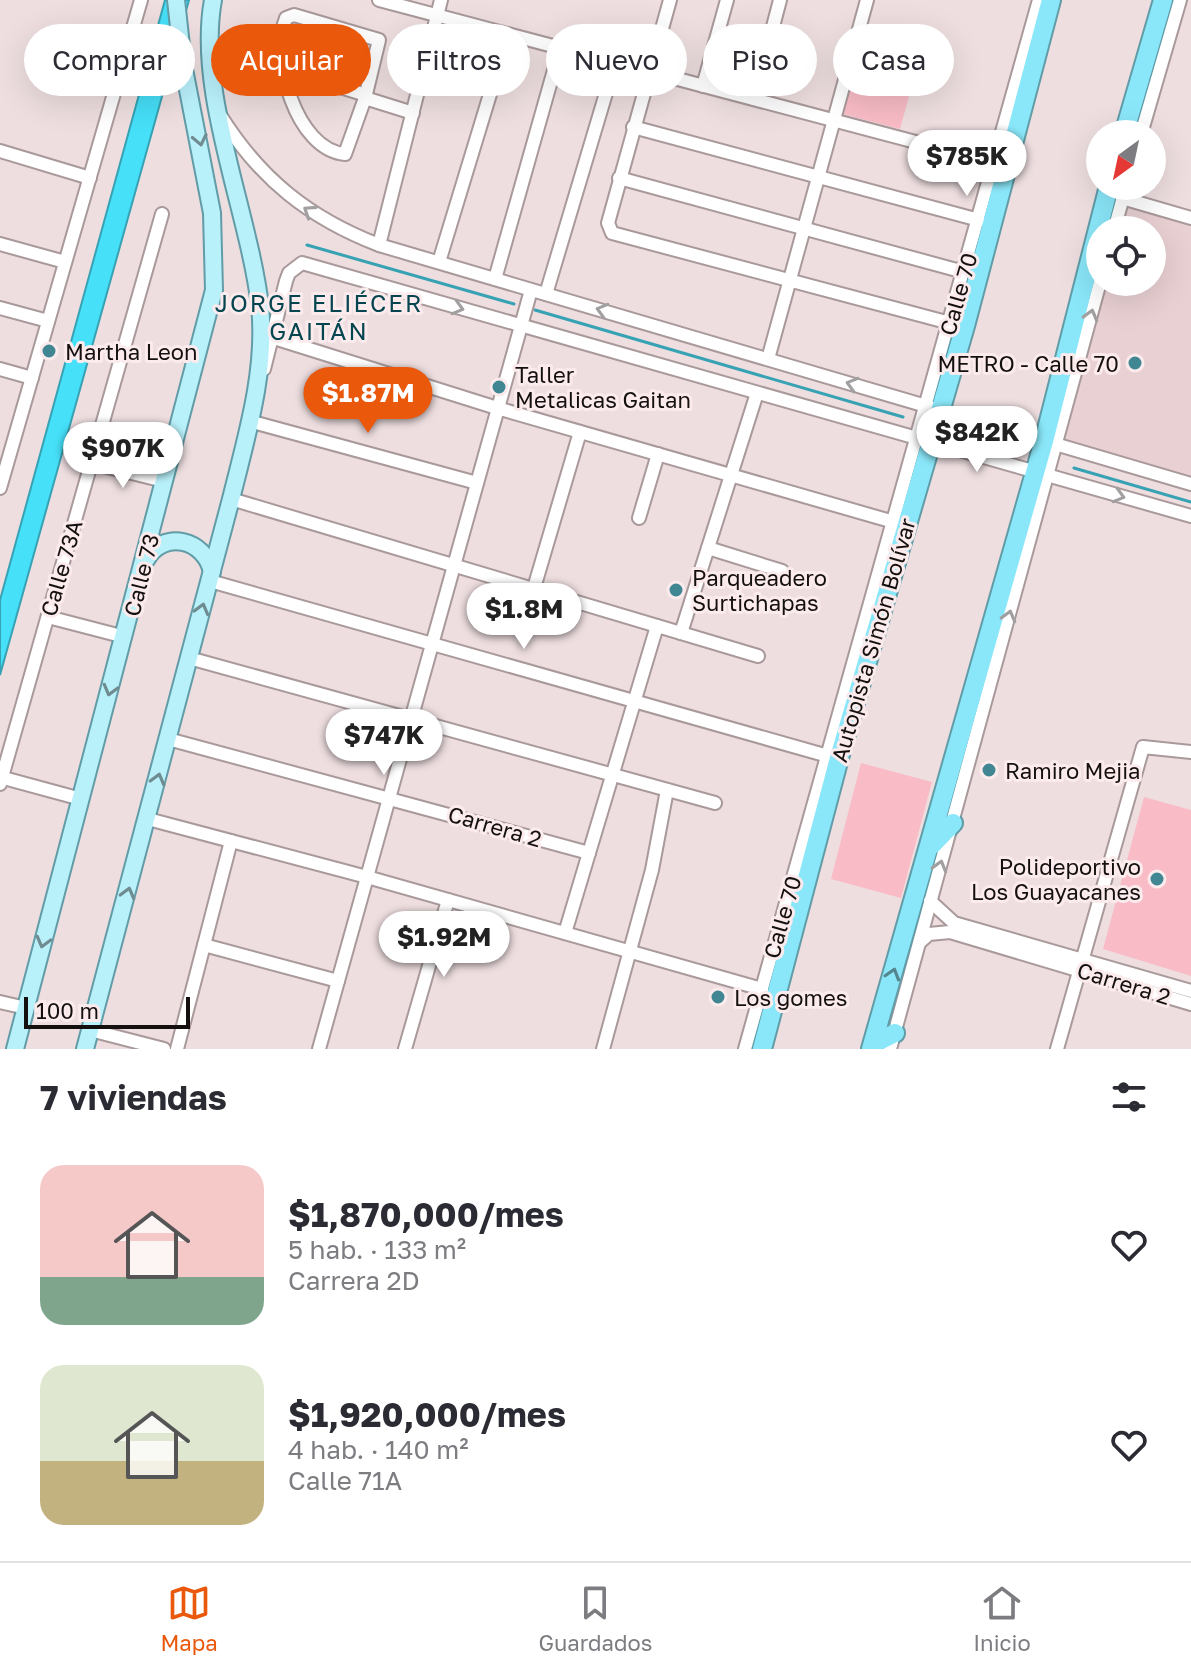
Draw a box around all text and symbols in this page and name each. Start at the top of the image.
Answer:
chip: Comprar [24,24,195,96]
chip: Alquilar [211,24,371,96]
chip: Filtros [387,24,530,96]
chip: Nuevo [546,24,687,96]
chip: Piso [703,24,817,96]
chip: Casa [833,24,954,96]
north arrow [1086,120,1166,200]
map controls [1086,120,1166,296]
pin: $785K [911,130,1023,198]
one-way arrow [191,133,208,147]
text: $785K [926,140,1008,171]
one-way arrow [303,206,318,221]
button: locate [1086,216,1166,296]
street label: Calle 70 [933,250,983,338]
district label: JORGE ELIÉCER GAITÁN [215,288,423,345]
one-way arrow [450,298,464,315]
one-way arrow [596,303,610,320]
one-way arrow [1082,309,1099,322]
place label: Martha Leon [65,338,197,365]
marker: Martha Leon [40,342,58,360]
place label: METRO - Calle 70 [937,350,1119,377]
marker: METRO - Calle 70 [1126,354,1144,372]
place label: Taller Metalicas Gaitan [515,361,691,413]
pin: $1.87M [303,367,433,435]
text: $1.87M [321,377,415,408]
one-way arrow [845,377,859,393]
marker: Taller Metalicas Gaitan [490,378,508,396]
pin: $842K [921,406,1033,474]
text: $842K [934,416,1020,447]
pin: $907K [67,422,179,490]
text: $907K [81,432,165,463]
one-way arrow [1112,487,1126,503]
street label: Autopista Simón Bolívar [825,514,921,765]
street label: Calle 73A [34,517,88,619]
street label: Calle 73 [118,531,164,619]
place label: Parqueadero Surtichapas [692,564,827,616]
marker: Parqueadero Surtichapas [667,581,685,599]
pin: $1.8M [468,583,580,651]
text: $1.8M [485,593,563,624]
one-way arrow [193,602,209,616]
one-way arrow [1000,609,1017,623]
one-way arrow [103,683,120,697]
pin: $747K [328,709,440,777]
text: $747K [344,719,424,750]
place label: Ramiro Mejia [1005,757,1141,784]
marker: Ramiro Mejia [980,761,998,779]
one-way arrow [148,772,165,786]
street label: Carrera 2 [445,800,545,852]
place label: Polideportivo Los Guayacanes [971,853,1141,905]
one-way arrow [931,860,947,874]
marker: Polideportivo Los Guayacanes [1148,870,1166,888]
street label: Calle 70 [757,873,807,961]
one-way arrow [118,886,135,900]
pin: $1.92M [379,911,509,979]
text: $1.92M [397,921,491,952]
one-way arrow [36,934,53,948]
street label: Carrera 2 [1074,956,1174,1010]
one-way arrow [884,968,900,981]
place label: Los gomes [734,984,847,1011]
marker: Los gomes [709,988,727,1006]
scale bar [24,993,190,1029]
text: 100 m [36,997,99,1024]
icon: filters [1107,1075,1151,1119]
text: 7 viviendas [40,1077,227,1117]
text: $1,870,000/mes [288,1194,564,1234]
icon: home [104,1197,200,1293]
icon: heart [1107,1223,1151,1267]
text: 5 hab. · 133 m² [288,1234,466,1265]
text: Carrera 2D [288,1265,420,1296]
text: $1,920,000/mes [288,1394,566,1434]
icon: home [104,1397,200,1493]
icon: heart [1107,1423,1151,1467]
text: 4 hab. · 140 m² [288,1434,469,1465]
text: Calle 71A [288,1465,402,1496]
tab: Mapa [160,1581,218,1656]
tab: Guardados [538,1581,652,1656]
tab: Inicio [973,1581,1031,1656]

